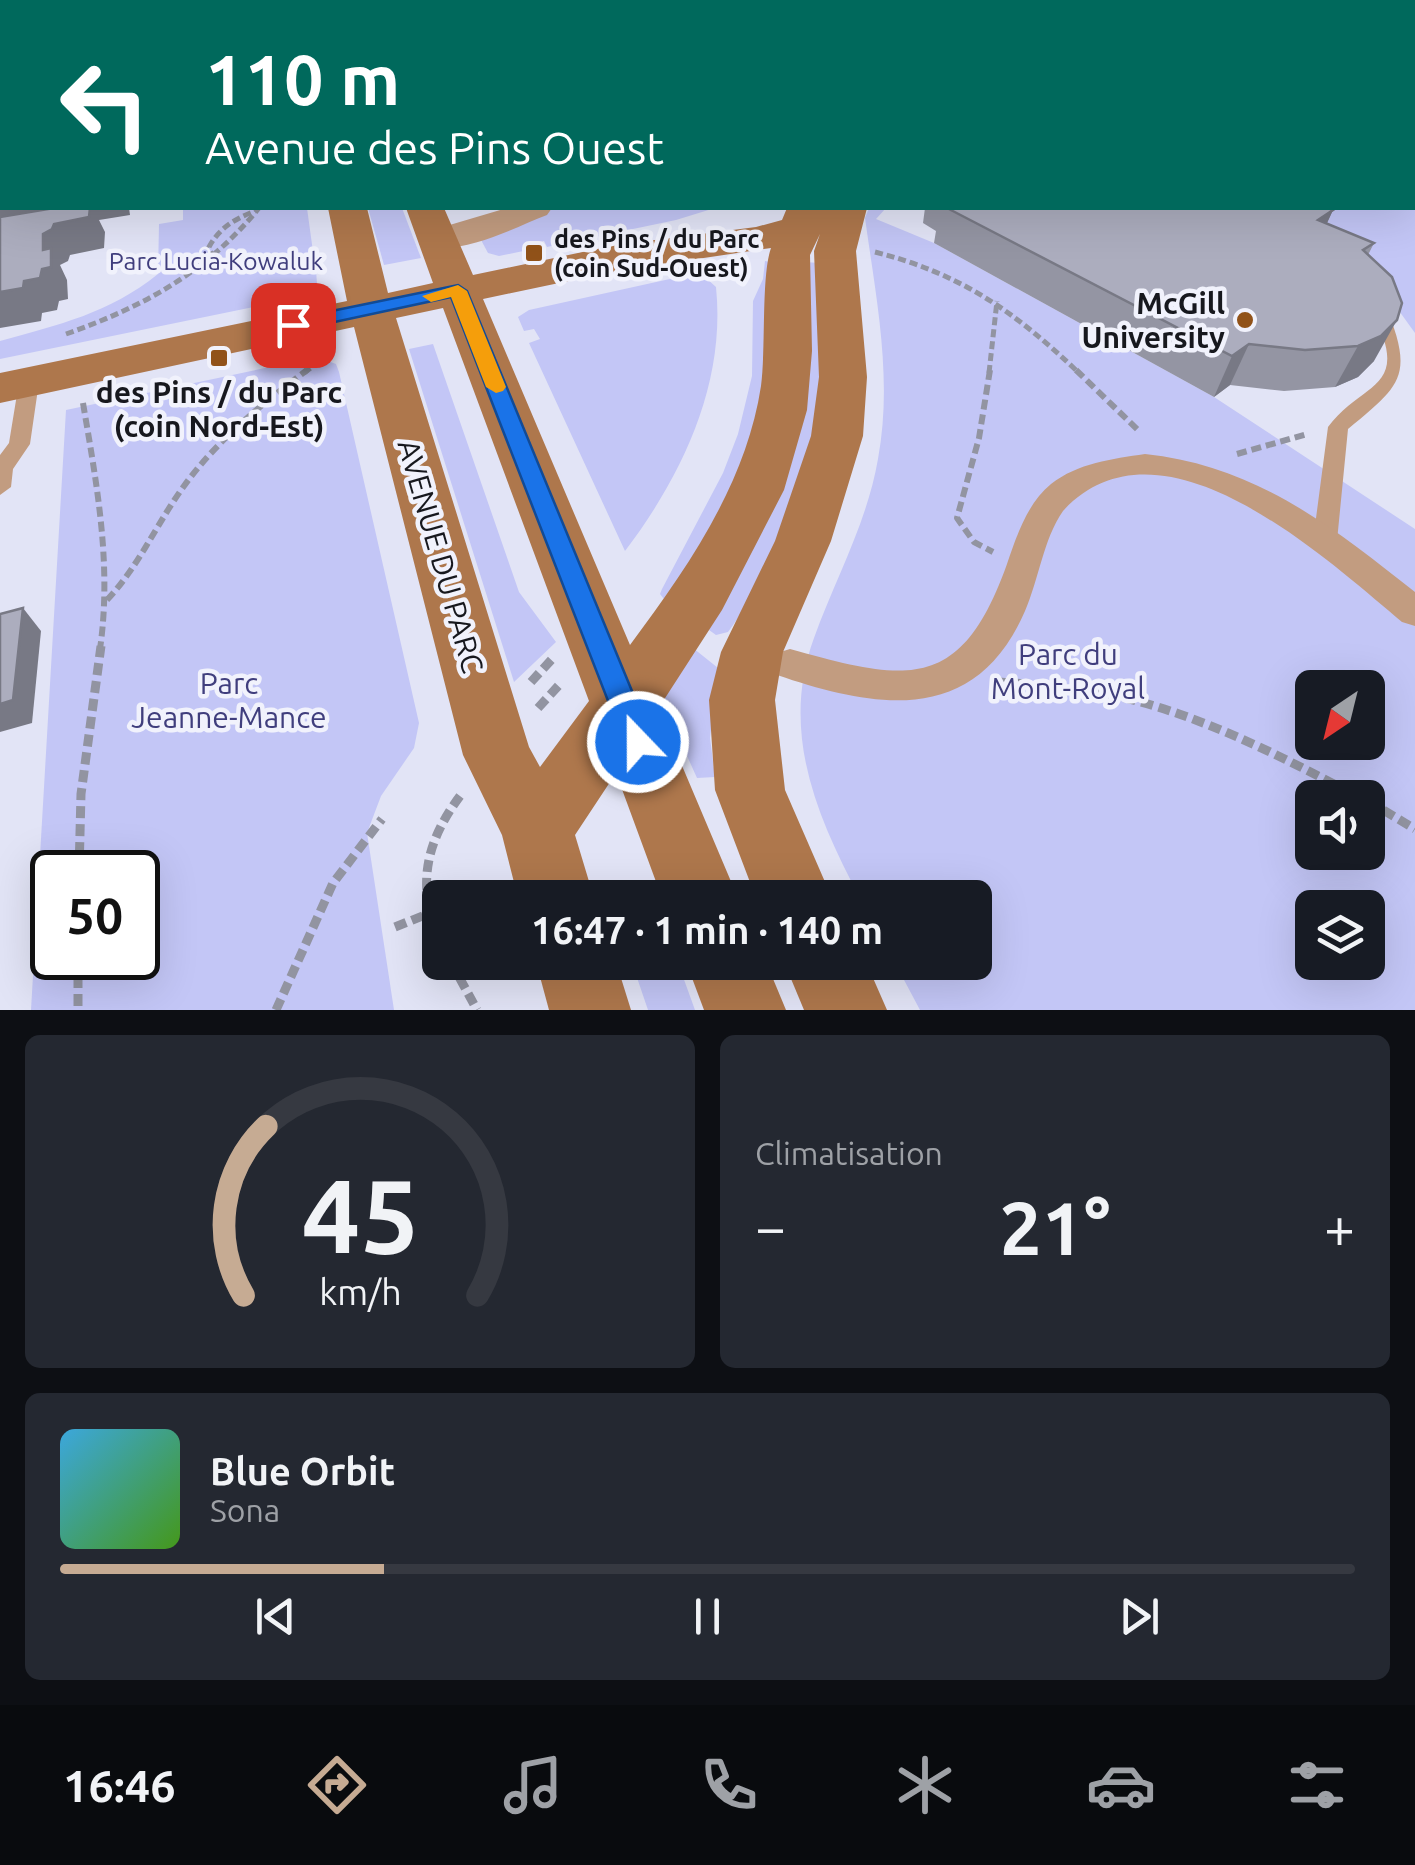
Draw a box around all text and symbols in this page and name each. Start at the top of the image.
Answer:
icon: left [40,40,170,170]
text: 110 m [205,40,400,118]
text: Avenue des Pins Ouest [205,122,664,173]
place label: des Pins / du Parc (coin Sud-Ouest) [554,225,760,282]
marker: des Pins / du Parc (coin Sud-Ouest) [523,242,545,264]
park label: Parc Lucia-Kowaluk [109,247,324,275]
pin [251,283,336,368]
place label: McGill University [1082,286,1225,354]
icon: arrive [266,298,321,353]
marker: McGill University [1234,309,1256,331]
marker: des Pins / du Parc (coin Nord-Est) [208,347,230,369]
place label: des Pins / du Parc (coin Nord-Est) [96,375,342,443]
street label: AVENUE DU PARC [391,435,491,677]
park label: Parc du Mont-Royal [991,637,1145,705]
park label: Parc Jeanne-Mance [131,666,327,734]
north arrow [1295,670,1385,760]
map controls [1295,670,1385,980]
position arrow [586,690,690,794]
button: sound [1295,780,1385,870]
speed limit sign: 50 [30,850,160,980]
button: layers [1295,890,1385,980]
text: 16:47 · 1 min · 140 m [531,909,883,951]
text: Climatisation [755,1135,943,1171]
text: 45 [301,1156,419,1273]
text: 21° [999,1185,1111,1269]
text: − [755,1196,786,1257]
text: + [1324,1196,1355,1257]
text: km/h [319,1272,401,1312]
text: Blue Orbit [210,1450,395,1492]
text: Sona [210,1492,280,1528]
icon: previous [248,1589,303,1644]
icon: pause [680,1589,735,1644]
icon: next [1112,1589,1167,1644]
icon: directions [302,1750,372,1820]
icon: music [498,1750,568,1820]
icon: phone [694,1750,764,1820]
icon: climate [890,1750,960,1820]
icon: car [1086,1750,1156,1820]
icon: filters [1282,1750,1352,1820]
text: 16:46 [63,1760,176,1811]

